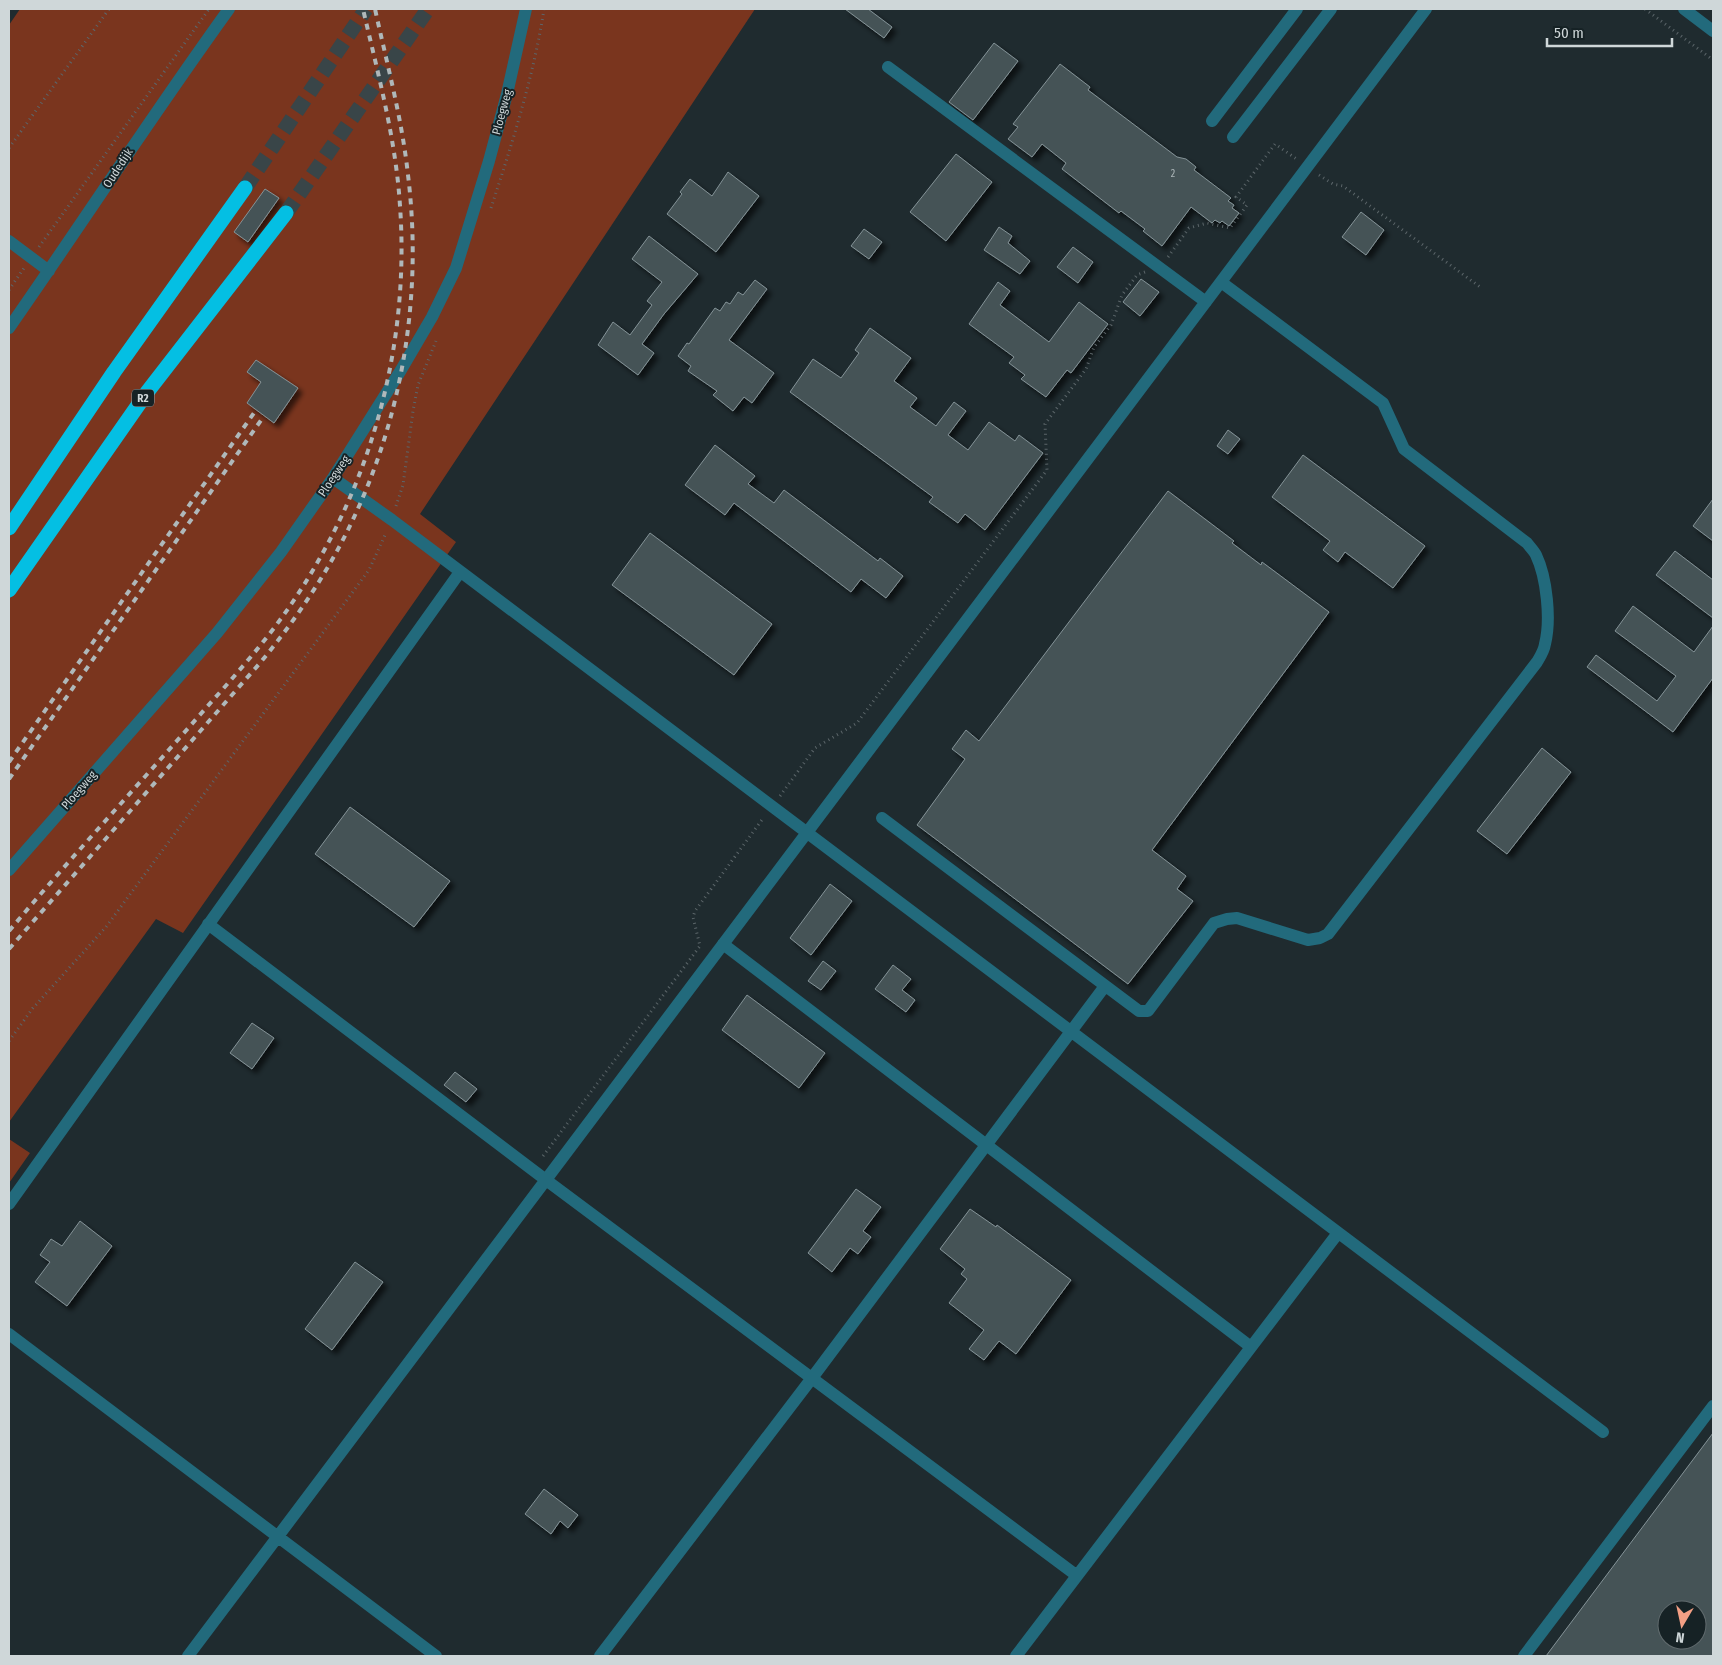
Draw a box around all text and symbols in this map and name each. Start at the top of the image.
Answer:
scale bar [1547,15,1672,47]
text: 50 m [1554,24,1584,42]
street label: Ploegweg [489,87,515,136]
street label: Oudedijk [100,145,136,190]
house number: 2 [1171,168,1176,180]
road number: R2 [132,389,154,406]
street label: Ploegweg [315,452,353,499]
street label: Ploegweg [58,768,100,812]
north arrow [1657,1600,1707,1650]
text: N [1675,1628,1686,1646]

